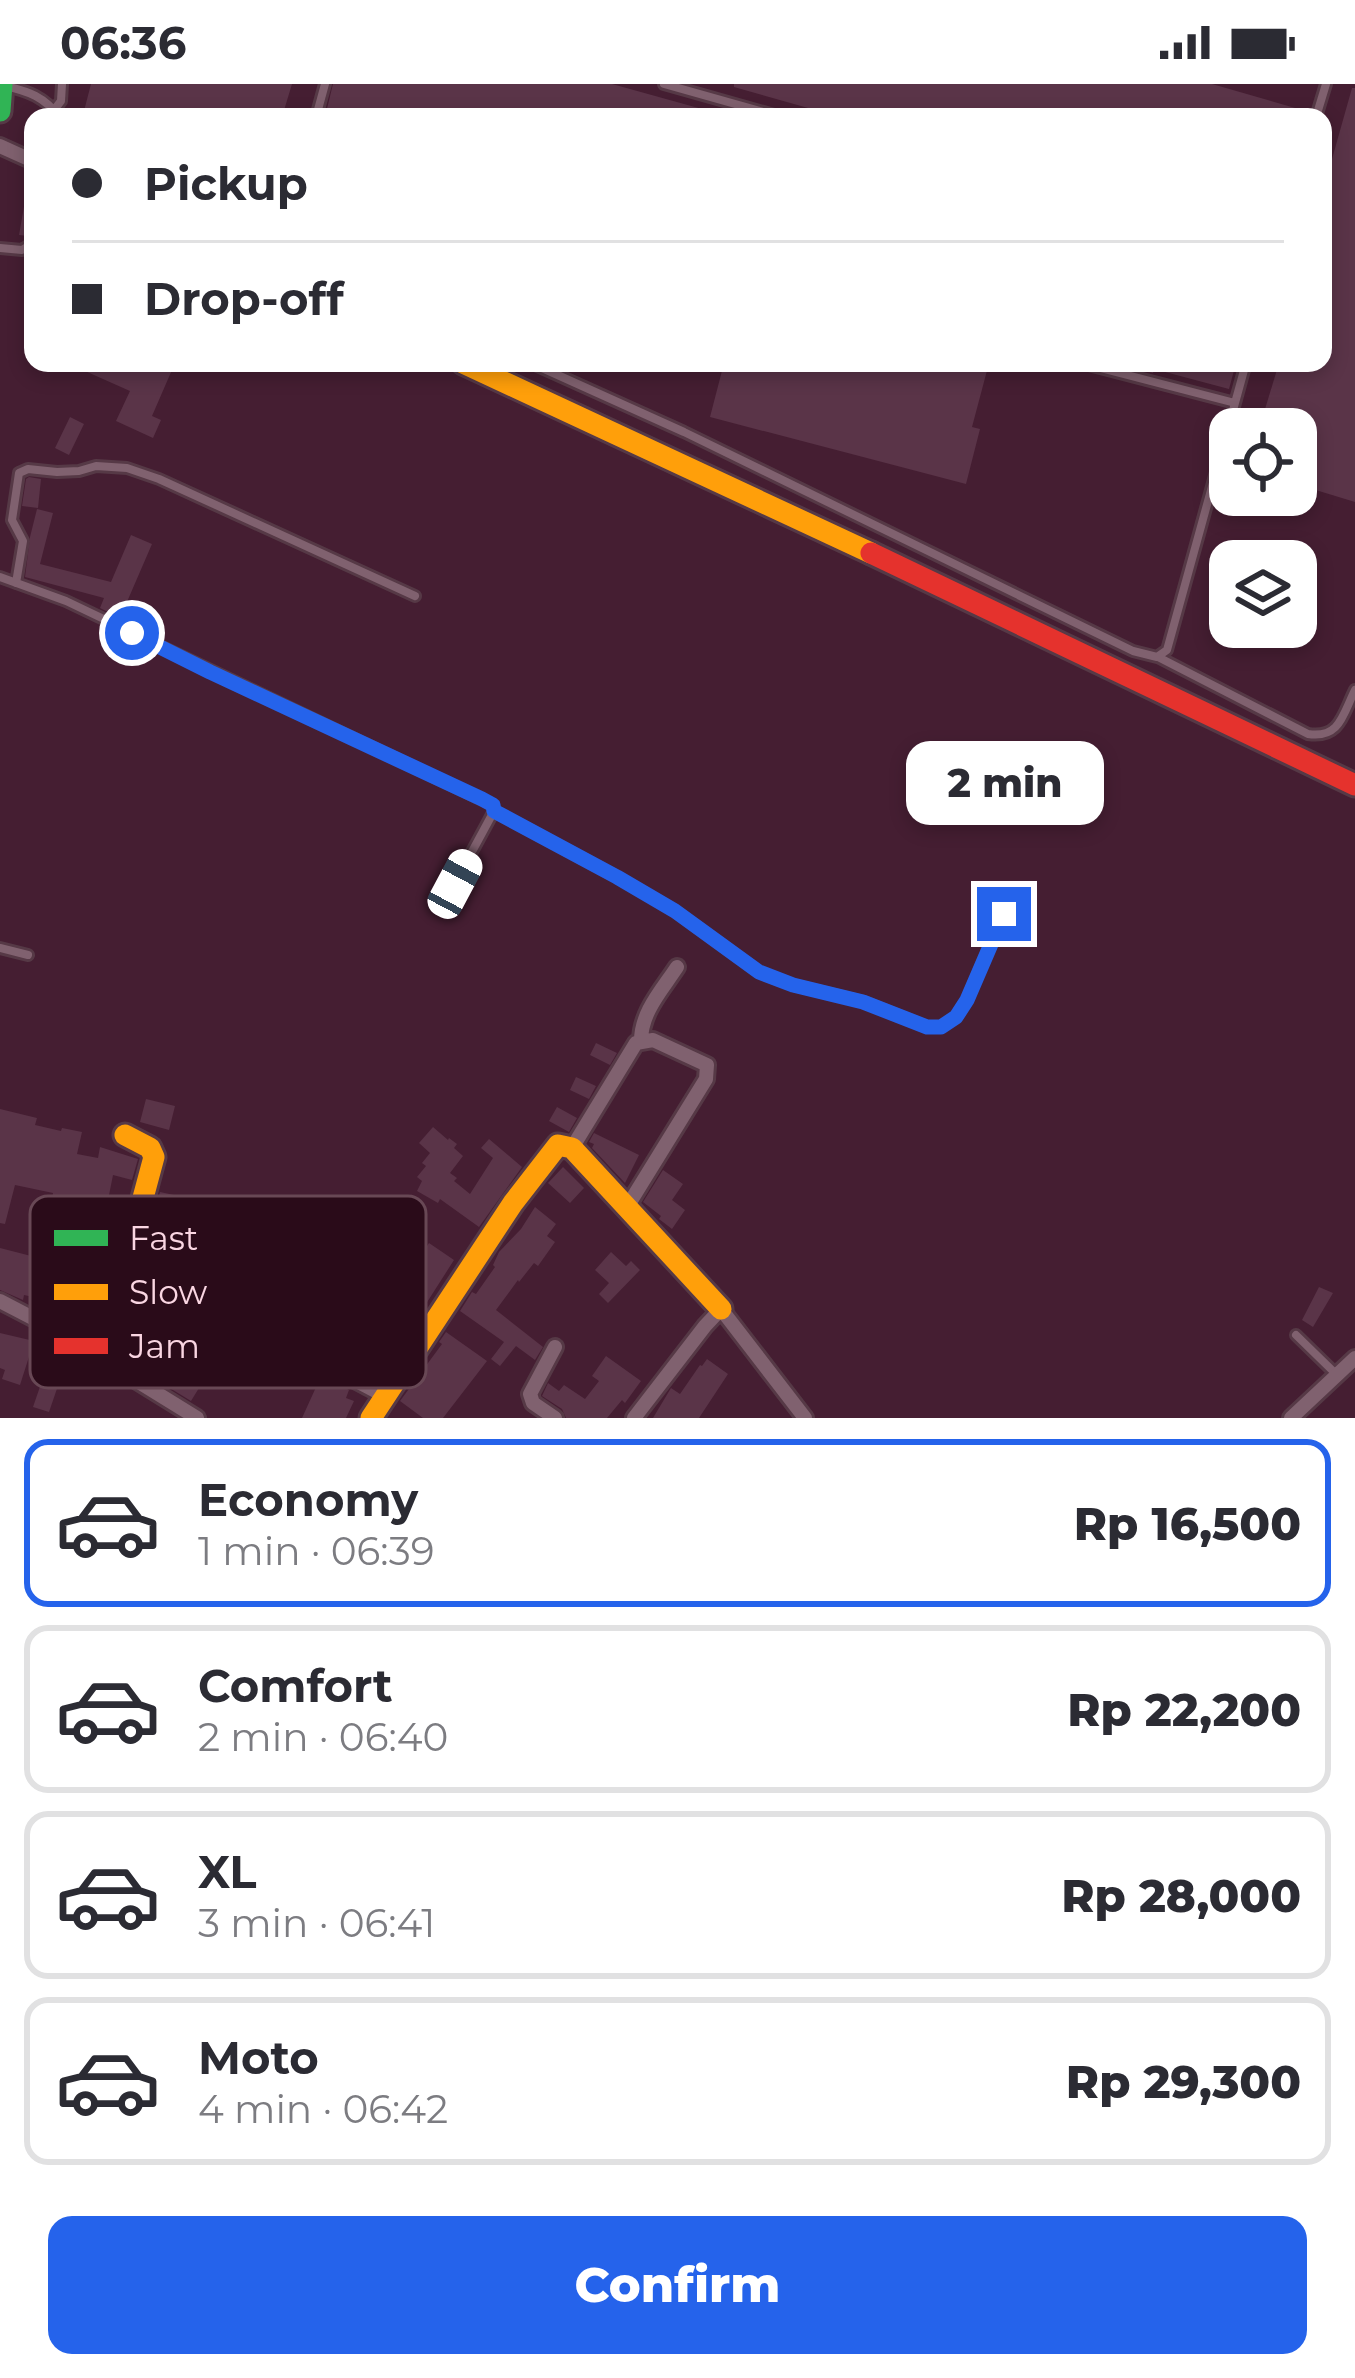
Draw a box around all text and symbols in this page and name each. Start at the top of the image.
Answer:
text: 06:36 [60,15,186,70]
text: Pickup [144,156,308,211]
text: Drop-off [144,271,344,326]
map controls [1209,408,1317,648]
button: locate [1209,408,1317,516]
button: layers [1209,540,1317,648]
route start [105,606,159,660]
callout: 2 min [905,740,1103,824]
text: 2 min [948,759,1062,807]
car [422,844,488,924]
route end [977,887,1031,941]
legend [30,1196,426,1388]
text: Fast [129,1218,198,1258]
text: Slow [129,1272,207,1312]
text: Jam [128,1326,200,1366]
icon: car [54,1469,162,1577]
text: Economy [198,1472,418,1527]
text: Rp 16,500 [1074,1496,1301,1551]
text: 1 min · 06:39 [198,1527,434,1575]
icon: car [54,1655,162,1763]
text: Comfort [198,1658,393,1713]
text: Rp 22,200 [1067,1682,1301,1737]
text: 2 min · 06:40 [198,1713,448,1761]
icon: car [54,1841,162,1949]
text: XL [198,1844,256,1899]
text: Rp 28,000 [1061,1868,1301,1923]
text: 3 min · 06:41 [198,1899,435,1947]
icon: car [54,2027,162,2135]
text: Moto [198,2030,319,2085]
text: Rp 29,300 [1066,2054,1301,2109]
text: 4 min · 06:42 [198,2085,448,2133]
button: Confirm [48,2216,1307,2354]

